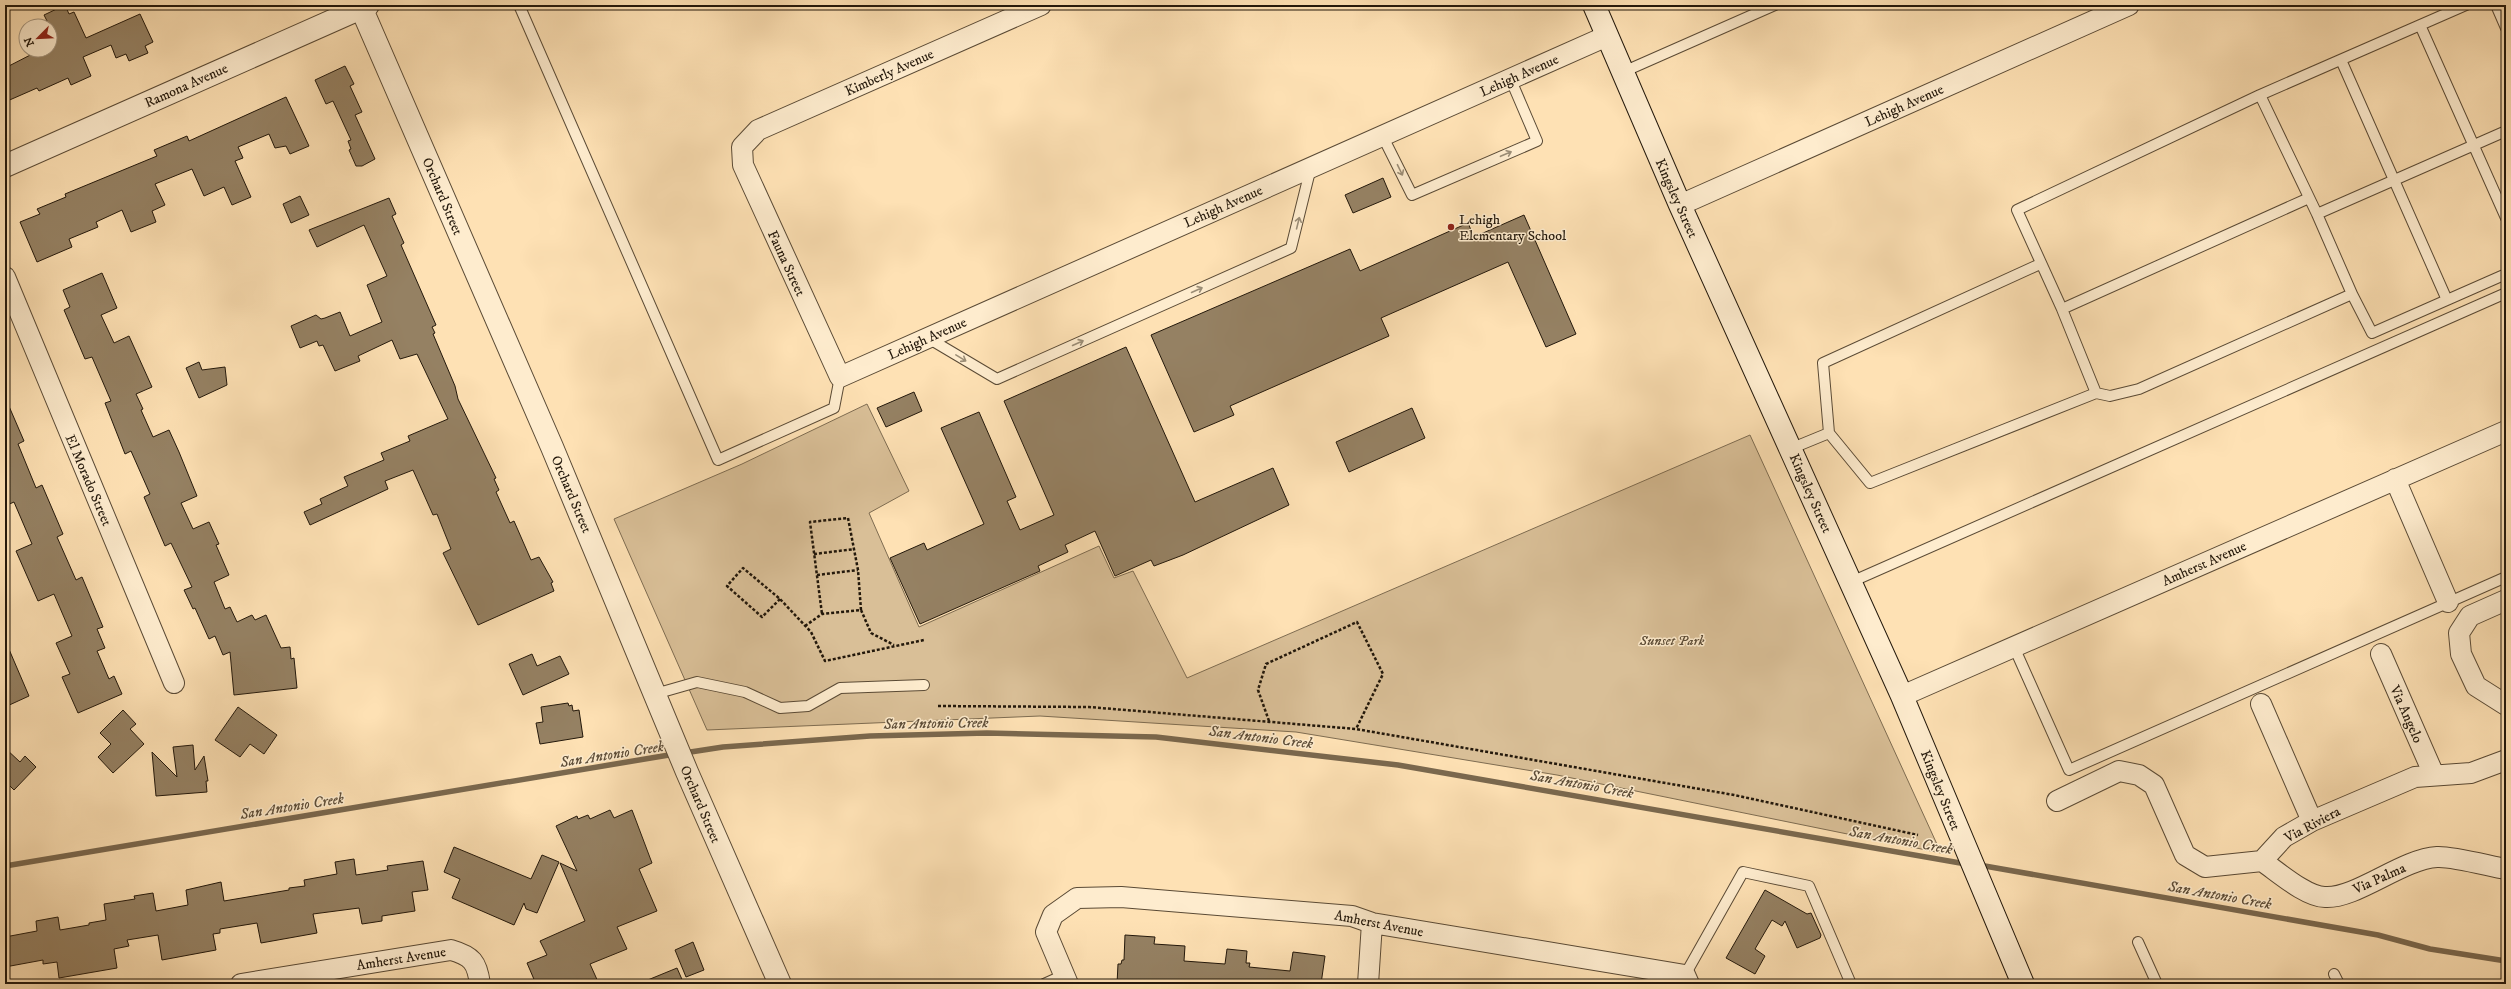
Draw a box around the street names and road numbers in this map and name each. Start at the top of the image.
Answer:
street label: Kimberly Avenue [842,45,937,101]
street label: Lehigh Avenue [1477,50,1562,101]
street label: Ramona Avenue [142,59,231,112]
street label: Lehigh Avenue [1862,80,1947,131]
street label: Orchard Street [418,155,467,238]
street label: Kingsley Street [1651,156,1702,241]
street label: Lehigh Avenue [1181,181,1266,232]
street label: Fauna Street [763,228,809,300]
street label: Lehigh Avenue [885,313,970,364]
street label: El Morado Street [61,432,116,529]
street label: Kingsley Street [1785,451,1836,536]
street label: Orchard Street [547,453,596,536]
street label: Amherst Avenue [2160,537,2249,590]
street label: Via Angelo [2385,682,2427,746]
street label: Kingsley Street [1916,748,1965,834]
street label: Orchard Street [676,763,725,846]
street label: Via Riviera [2280,803,2344,848]
street label: Via Palma [2349,859,2409,899]
street label: Amherst Avenue [1333,907,1425,941]
street label: Amherst Avenue [355,943,447,975]

